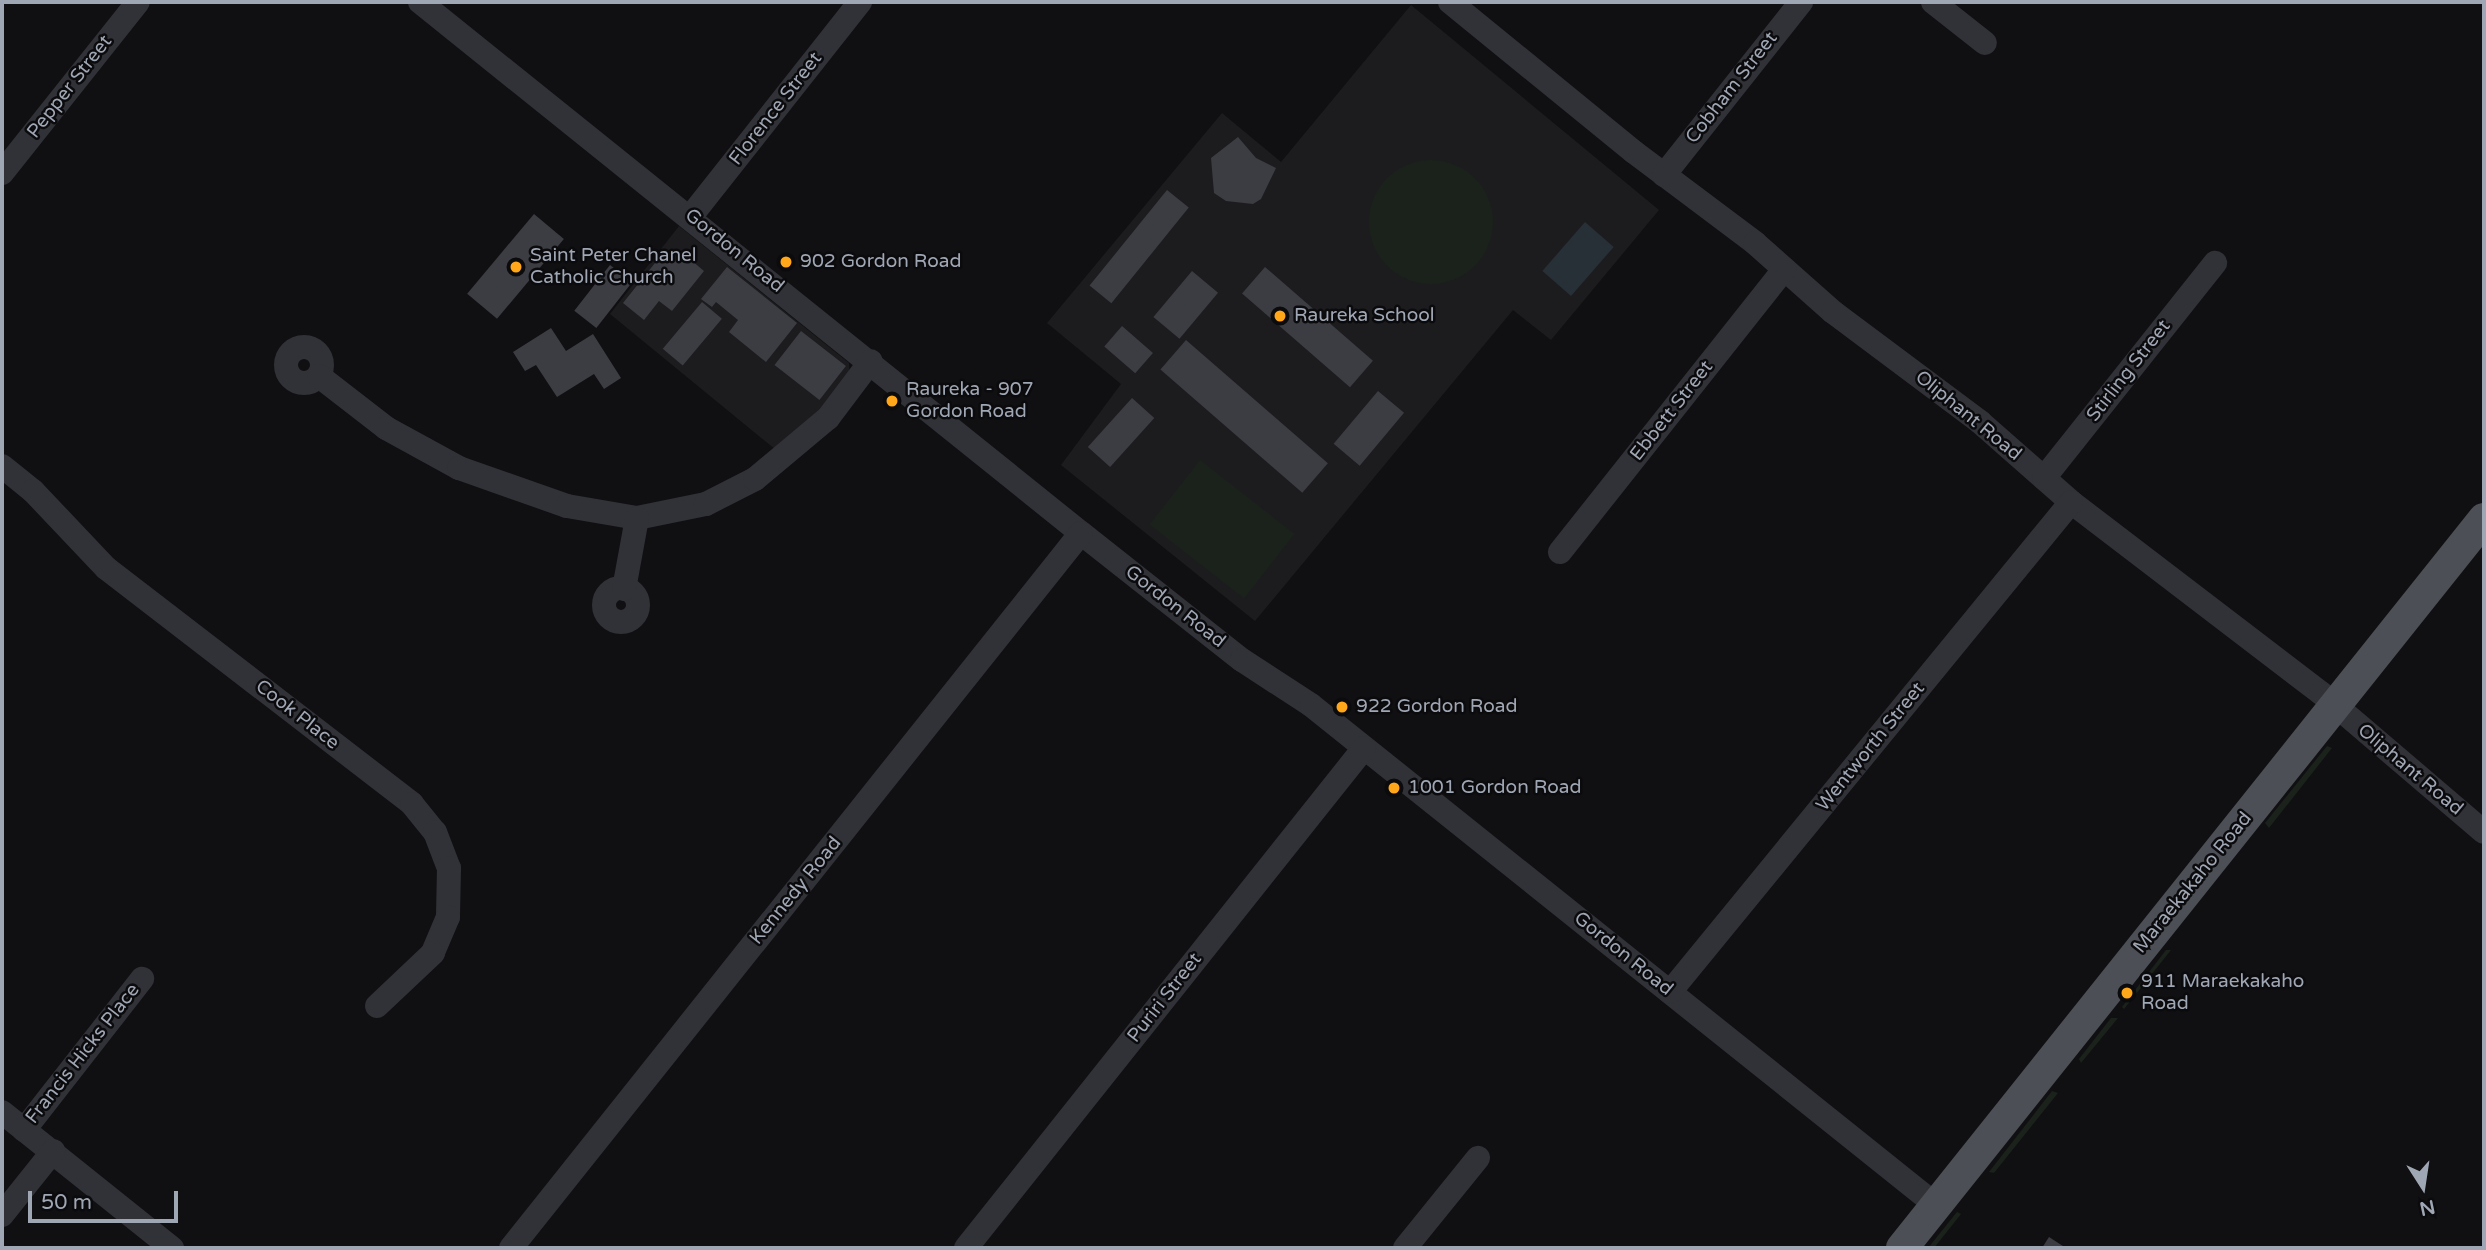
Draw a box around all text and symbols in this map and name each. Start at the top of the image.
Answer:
street label: Cobham Street [1681,28,1783,148]
street label: Pepper Street [23,31,117,143]
street label: Florence Street [725,48,827,170]
street label: Gordon Road [680,204,788,298]
place label: Saint Peter Chanel Catholic Church [530,245,697,289]
place label: 902 Gordon Road [800,251,961,273]
marker: 902 Gordon Road [778,254,794,270]
marker: Saint Peter Chanel Catholic Church [508,259,524,275]
place label: Raureka School [1294,305,1434,327]
marker: Raureka School [1272,308,1288,324]
street label: Stirling Street [2082,316,2176,426]
street label: Ebbett Street [1626,356,1718,466]
street label: Oliphant Road [1910,366,2026,466]
place label: Raureka - 907 Gordon Road [906,379,1034,423]
marker: Raureka - 907 Gordon Road [884,393,900,409]
street label: Gordon Road [1120,561,1230,653]
street label: Cook Place [251,675,343,755]
street label: Wentworth Street [1812,678,1930,816]
place label: 922 Gordon Road [1356,696,1517,718]
marker: 922 Gordon Road [1334,699,1350,715]
street label: Oliphant Road [2353,719,2467,821]
place label: 1001 Gordon Road [1408,777,1581,799]
marker: 1001 Gordon Road [1386,780,1402,796]
street label: Maraekakaho Road [2129,808,2257,958]
street label: Kennedy Road [746,832,846,950]
street label: Gordon Road [1569,907,1677,1001]
street label: Puriri Street [1123,949,1207,1047]
place label: 911 Maraekakaho Road [2141,971,2304,1015]
street label: Francis Hicks Place [21,979,145,1129]
marker: 911 Maraekakaho Road [2119,985,2135,1001]
north arrow [2388,1152,2458,1222]
scale bar [32,1176,182,1220]
text: 50 m [41,1190,92,1215]
text: N [2418,1195,2437,1220]

